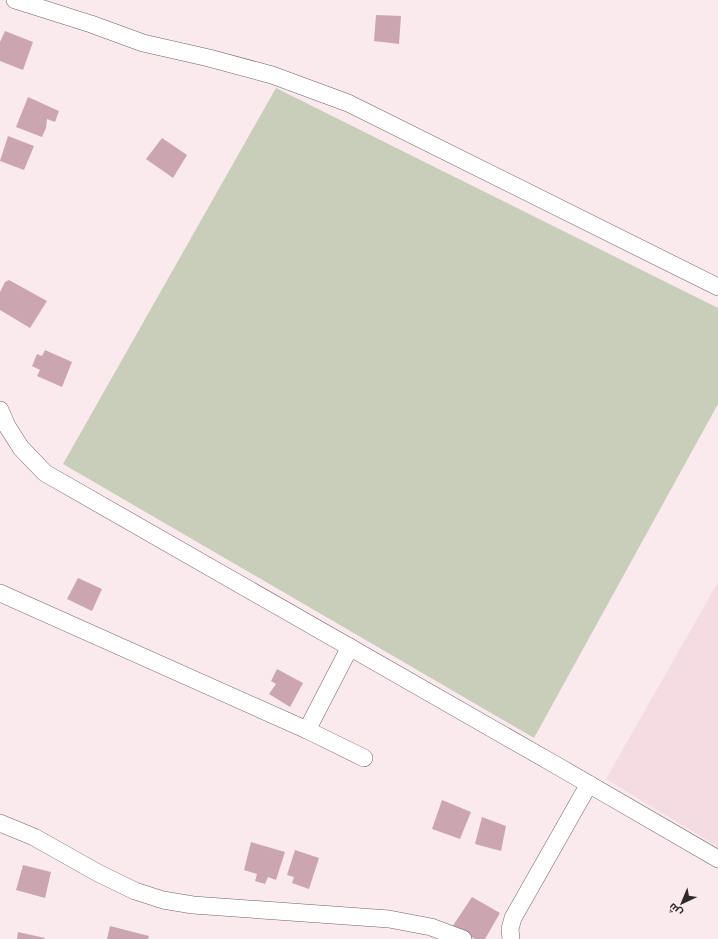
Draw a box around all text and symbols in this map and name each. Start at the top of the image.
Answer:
north arrow [662,883,702,923]
text: ش [664,900,685,921]

